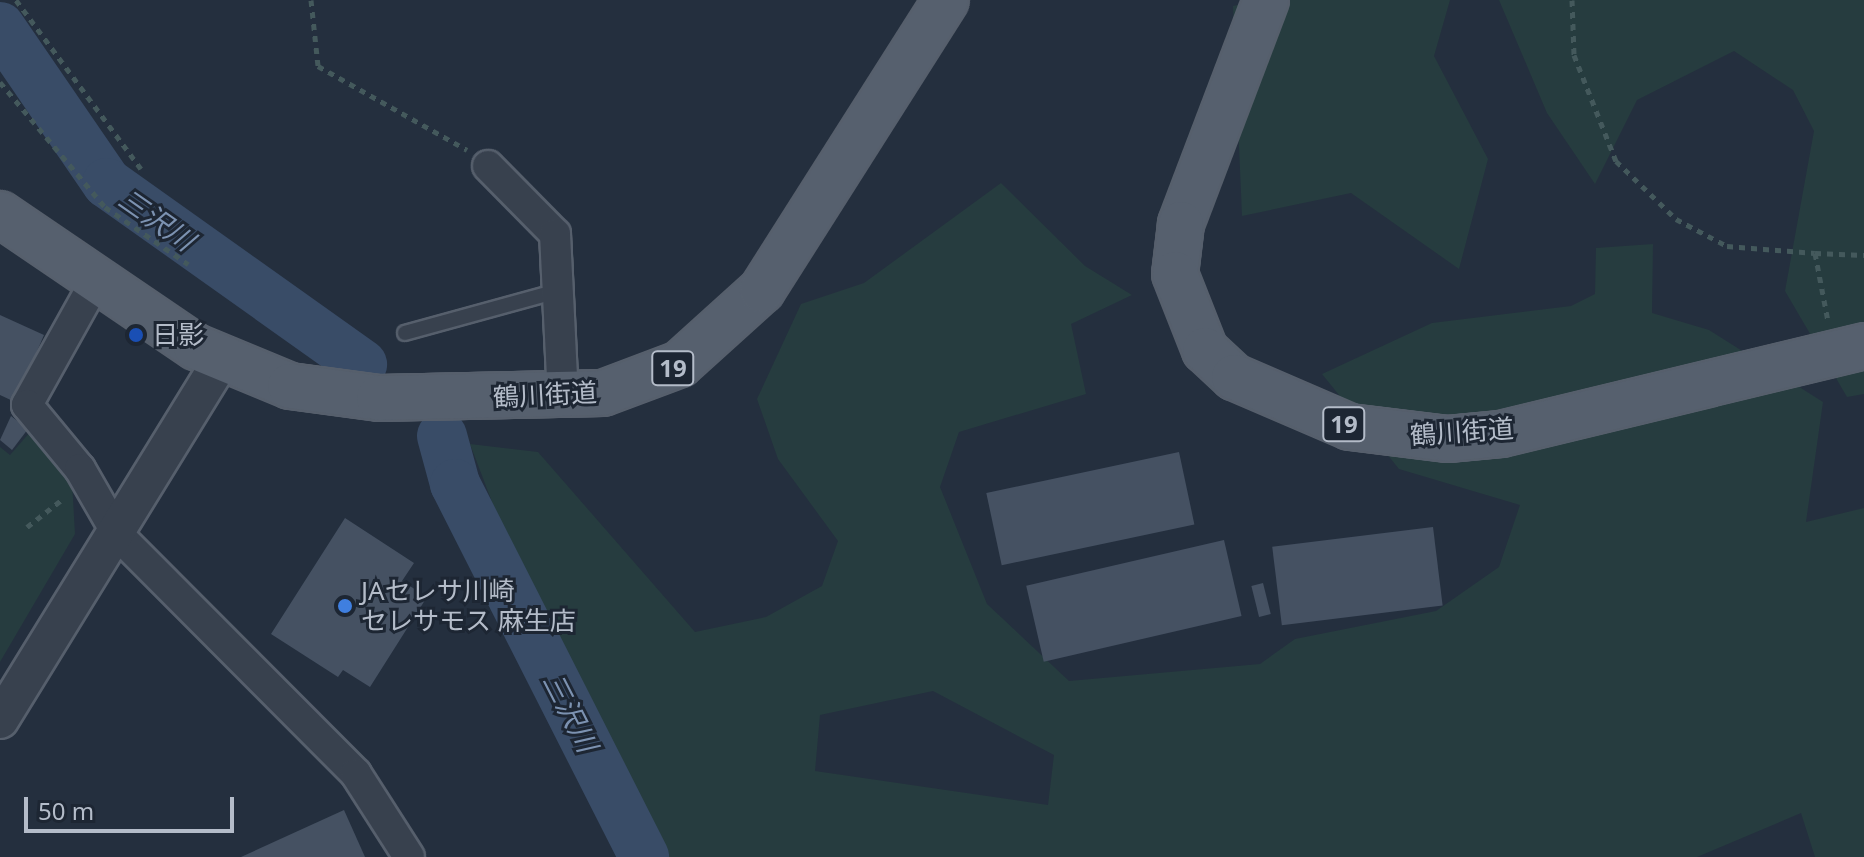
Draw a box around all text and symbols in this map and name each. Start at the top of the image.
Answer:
water label: 三沢川 [113,181,201,257]
place label: 日影 [152,319,204,351]
marker: 日影 [127,326,145,344]
road number: 19 [651,348,695,388]
street label: 鶴川街道 [492,377,598,413]
road number: 19 [1322,404,1366,444]
street label: 鶴川街道 [1409,413,1515,451]
place label: JAセレサ川崎 セレサモス 麻生店 [361,575,576,636]
marker: JAセレサ川崎 セレサモス 麻生店 [336,597,354,615]
water label: 三沢川 [537,667,605,757]
scale bar [28,781,238,831]
text: 50 m [38,794,94,827]

